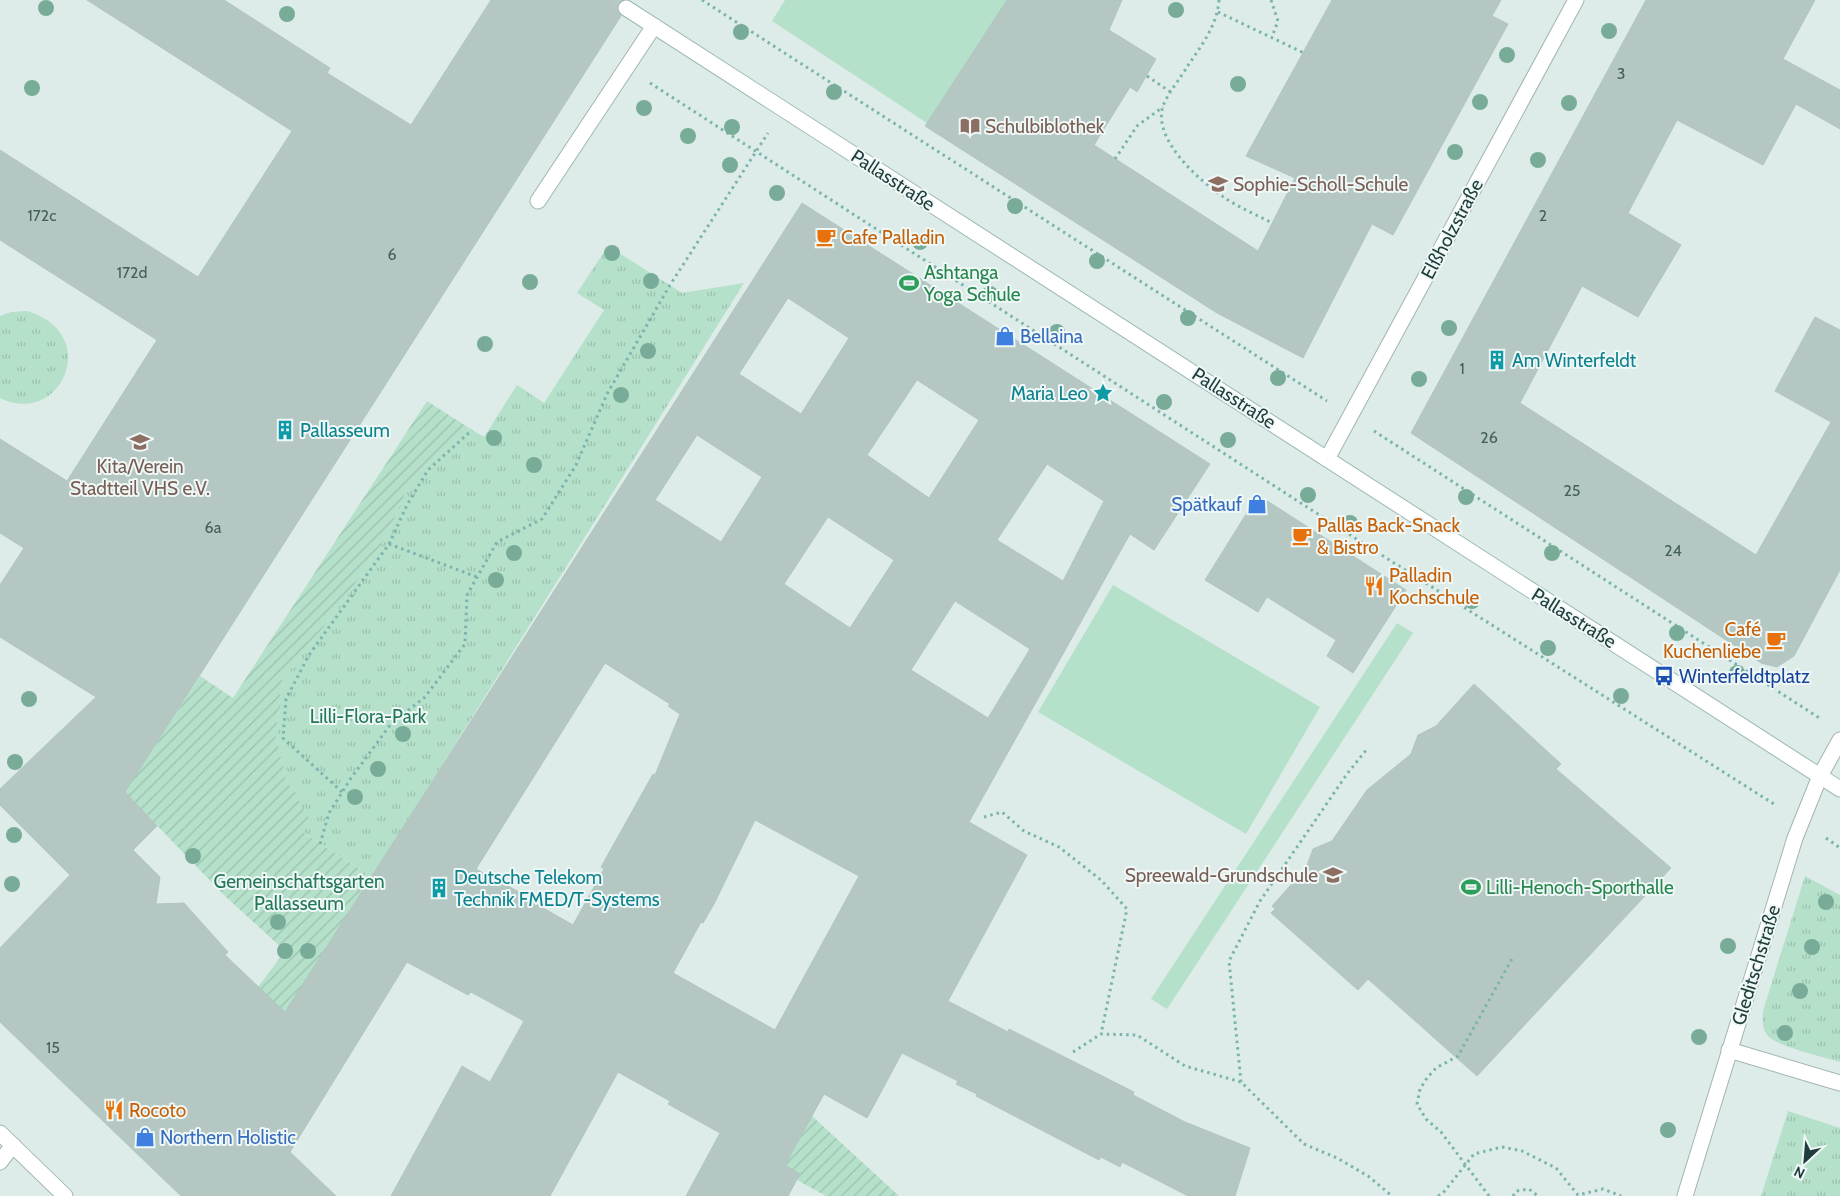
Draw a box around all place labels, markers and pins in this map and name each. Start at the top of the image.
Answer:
library icon: Schulbiblothek [959,115,981,137]
place label: Schulbiblothek [985,115,1105,138]
school or university icon: Sophie-Scholl-Schule [1207,173,1229,195]
place label: Sophie-Scholl-Schule [1233,173,1409,196]
cafe icon: Cafe Palladin [815,226,837,248]
place label: Cafe Palladin [841,226,945,249]
place label: Ashtanga Yoga Schule [923,261,1021,306]
sports icon: Ashtanga Yoga Schule [898,272,920,294]
shop icon: Bellaina [994,325,1016,347]
place label: Bellaina [1020,325,1083,348]
building icon: Am Winterfeldt [1486,349,1508,371]
place label: Am Winterfeldt [1512,349,1637,372]
place label: Maria Leo [1011,382,1088,405]
place icon: Maria Leo [1092,382,1114,404]
building icon: Pallasseum [274,419,296,441]
place label: Pallasseum [300,419,390,442]
school or university icon: Kita/Verein Stadtteil VHS e.V. [129,431,151,453]
place label: Kita/Verein Stadtteil VHS e.V. [70,455,210,500]
place label: Spätkauf [1171,493,1243,516]
shop icon: Spätkauf [1246,493,1268,515]
place label: Pallas Back-Snack & Bistro [1317,514,1460,559]
cafe icon: Pallas Back-Snack & Bistro [1291,525,1313,547]
place label: Palladin Kochschule [1389,564,1480,609]
restaurant icon: Palladin Kochschule [1363,575,1385,597]
place label: Café Kuchenliebe [1663,618,1761,663]
cafe icon: Café Kuchenliebe [1765,629,1787,651]
bus stop icon: Winterfeldtplatz [1653,665,1675,687]
place label: Winterfeldtplatz [1679,665,1810,688]
place label: Spreewald-Grundschule [1125,864,1318,887]
school or university icon: Spreewald-Grundschule [1322,864,1344,886]
place label: Deutsche Telekom Technik FMED/T-Systems [454,866,660,911]
sports icon: Lilli-Henoch-Sporthalle [1460,876,1482,898]
place label: Lilli-Henoch-Sporthalle [1486,876,1674,899]
building icon: Deutsche Telekom Technik FMED/T-Systems [428,877,450,899]
restaurant icon: Rocoto [103,1099,125,1121]
place label: Rocoto [129,1099,186,1122]
shop icon: Northern Holistic [134,1126,156,1148]
place label: Northern Holistic [160,1126,296,1149]

